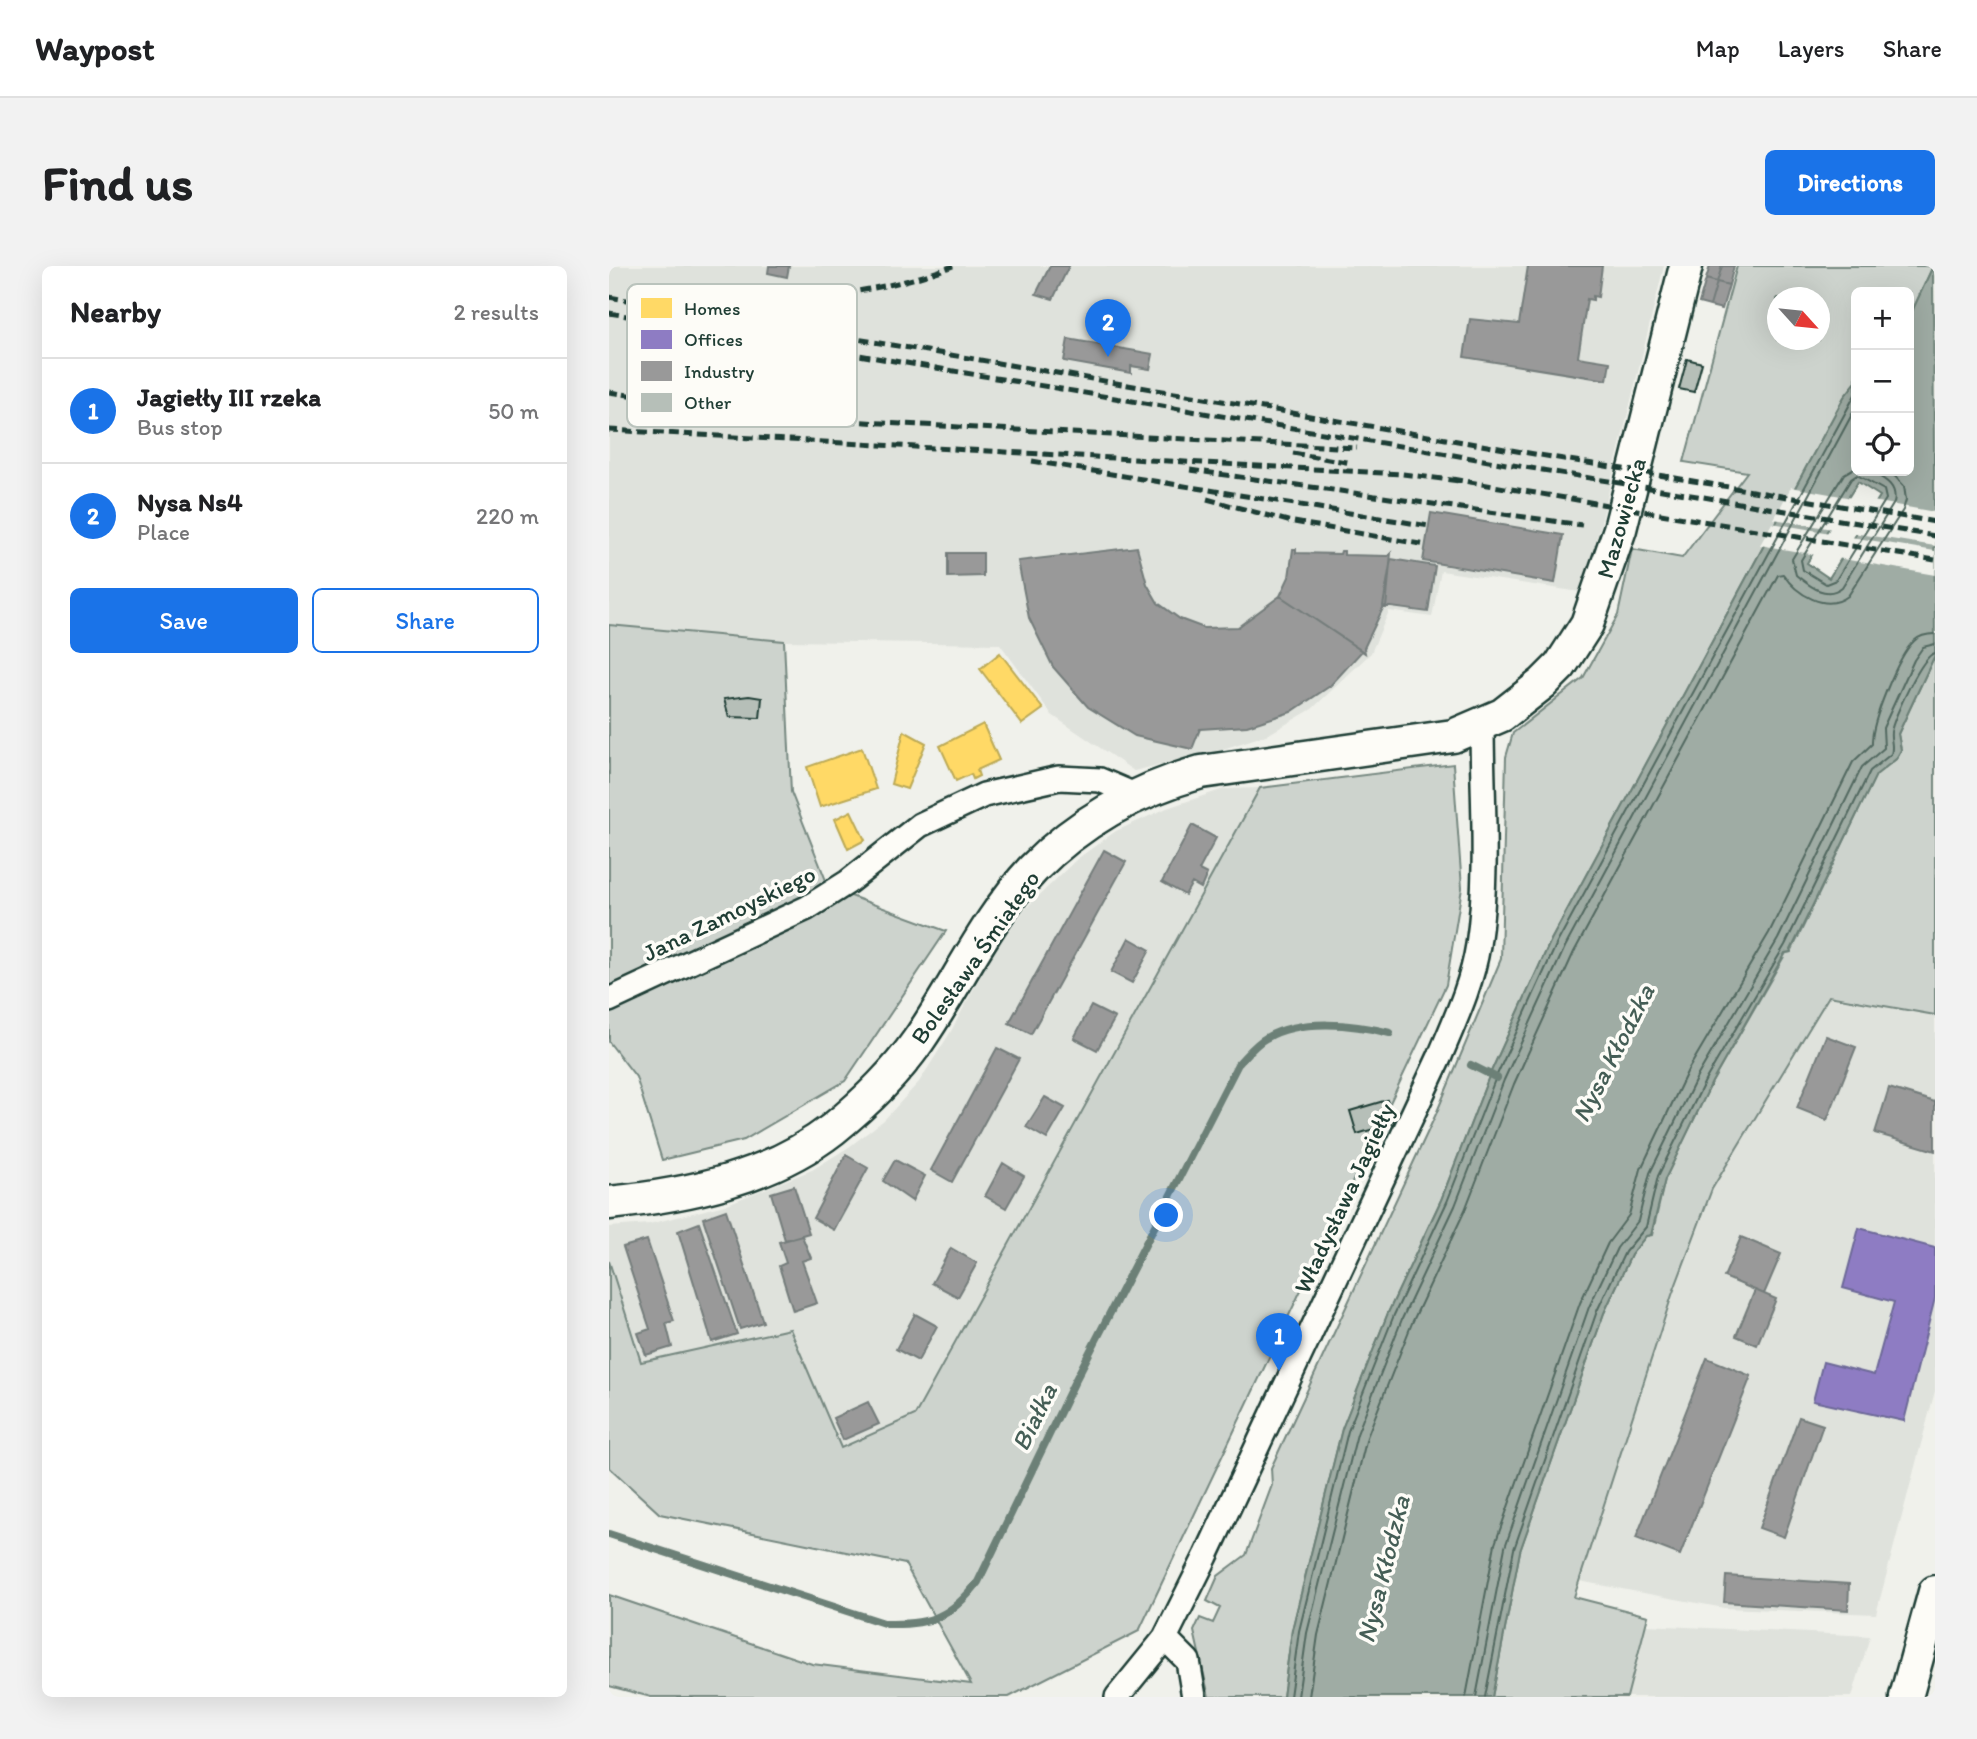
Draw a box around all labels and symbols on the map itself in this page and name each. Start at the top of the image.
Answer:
legend [627,284,857,427]
north arrow [1767,287,1830,350]
text: Homes [684,297,740,320]
pin: 2 [1085,299,1131,357]
text: Offices [684,328,743,351]
text: Industry [684,360,754,383]
text: Other [684,391,732,414]
street label: Mazowiecka [1590,454,1652,582]
street label: Jana Zamoyskiego [638,859,820,967]
street label: Bolesława Śmiałego [904,865,1046,1049]
water label: Nysa Kłodzka [1565,978,1662,1127]
street label: Władysława Jagiełły [1287,1098,1401,1298]
your location [1149,1198,1183,1232]
pin: 1 [1256,1313,1302,1371]
water label: Białka [1004,1378,1064,1456]
water label: Nysa Kłodzka [1349,1492,1417,1646]

